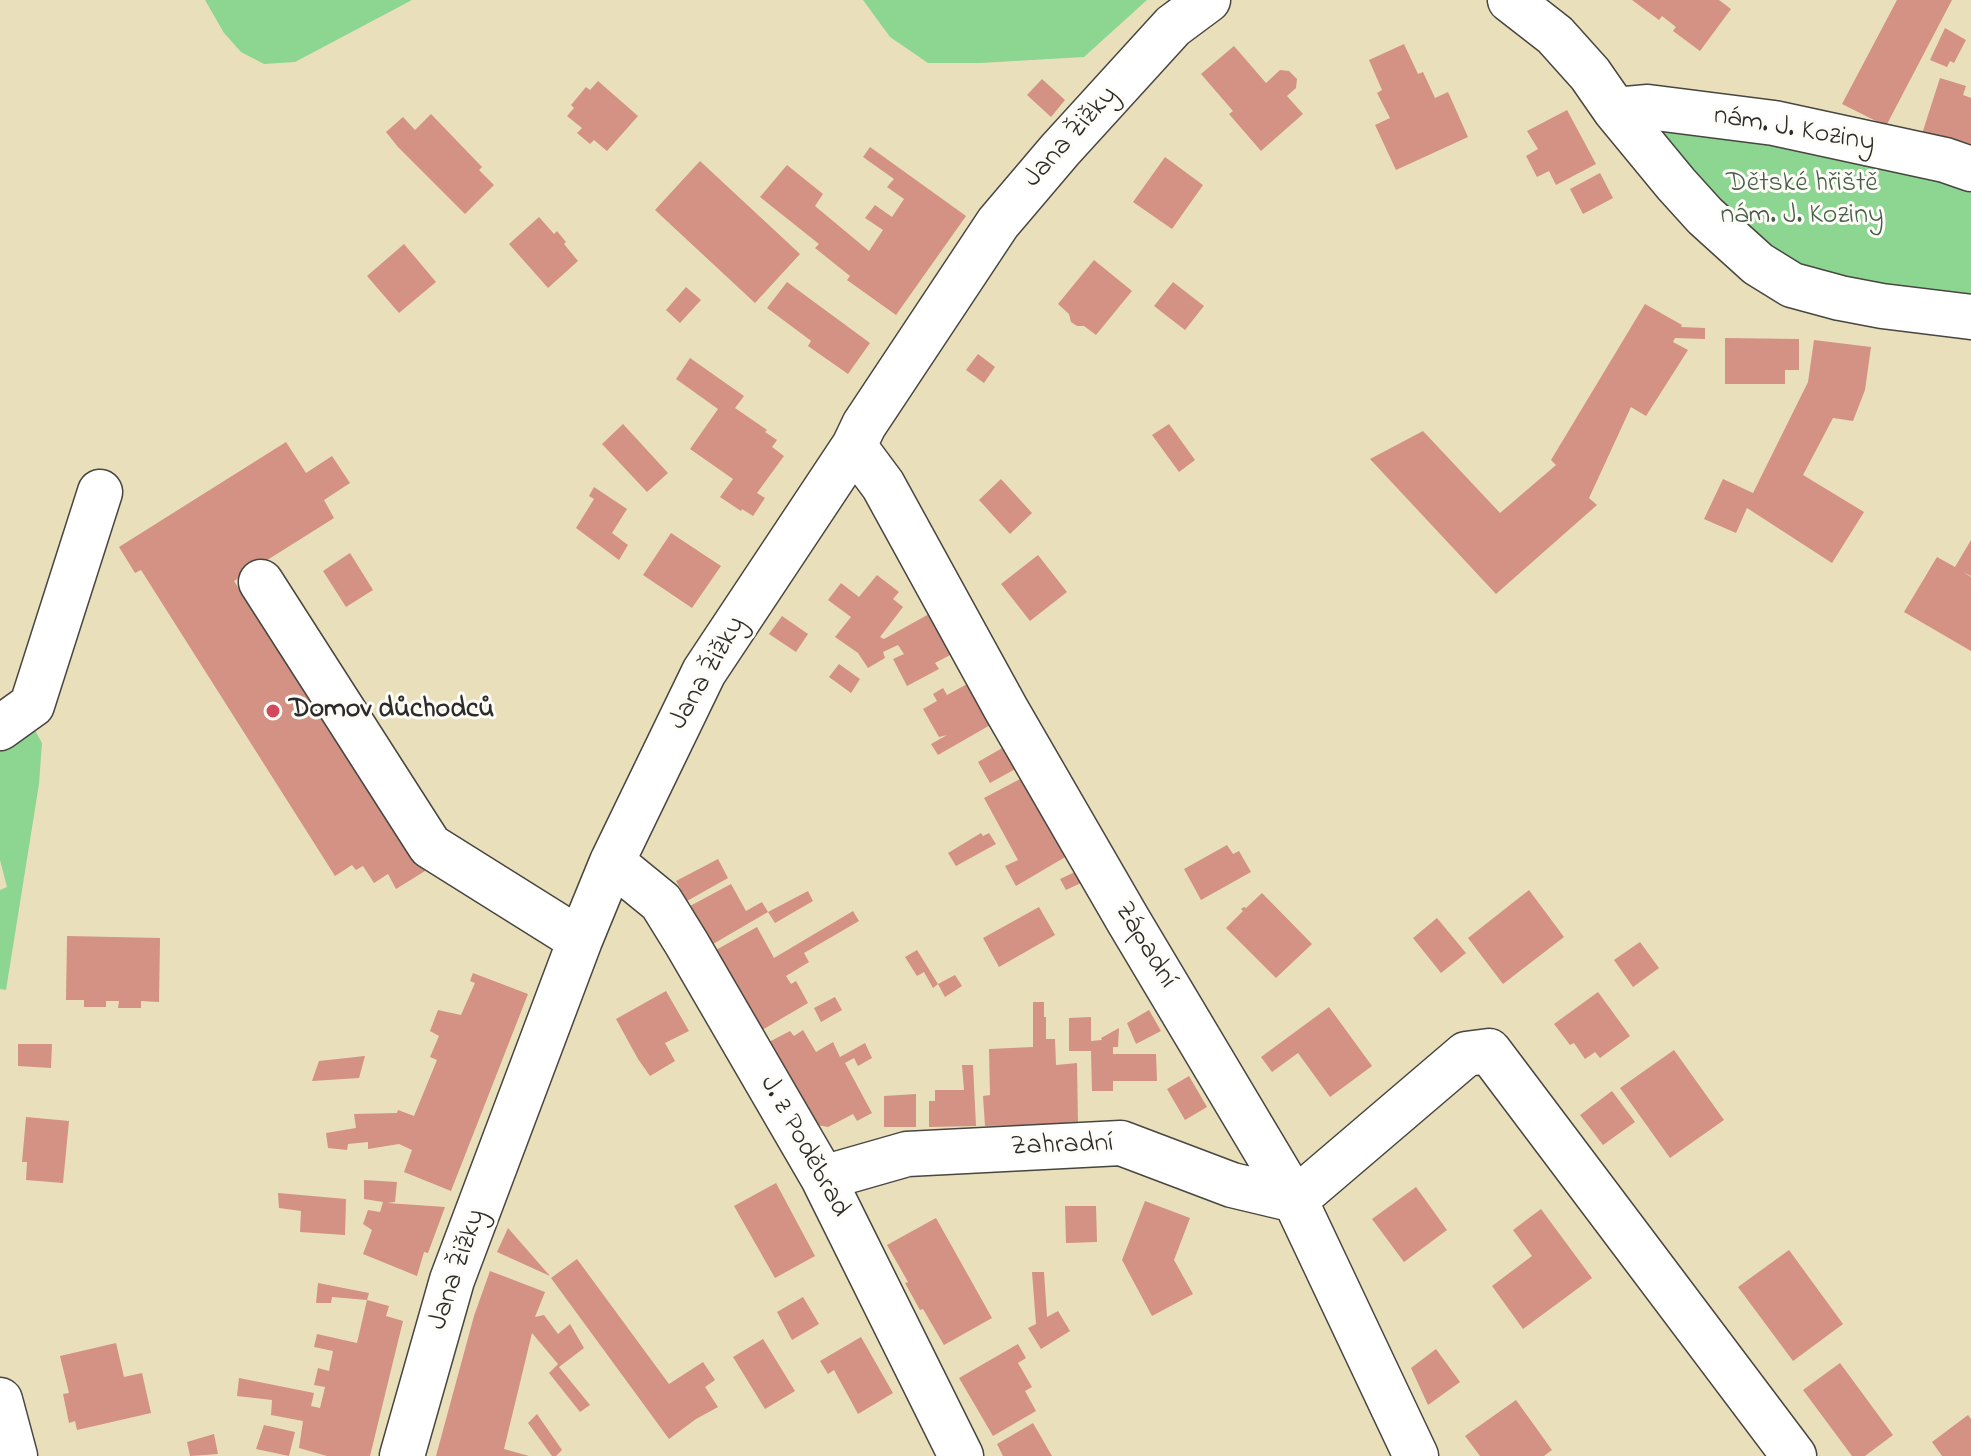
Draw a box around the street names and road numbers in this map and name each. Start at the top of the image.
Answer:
street label: Jana Žižky [1018,80,1126,196]
street label: nám. J. Koziny [1711,100,1877,162]
street label: Jana Žižky [663,611,755,737]
street label: Západní [1105,897,1183,995]
street label: J. z Poděbrad [750,1070,856,1224]
street label: Zahradní [1010,1128,1114,1166]
street label: Jana Žižky [423,1205,495,1335]

